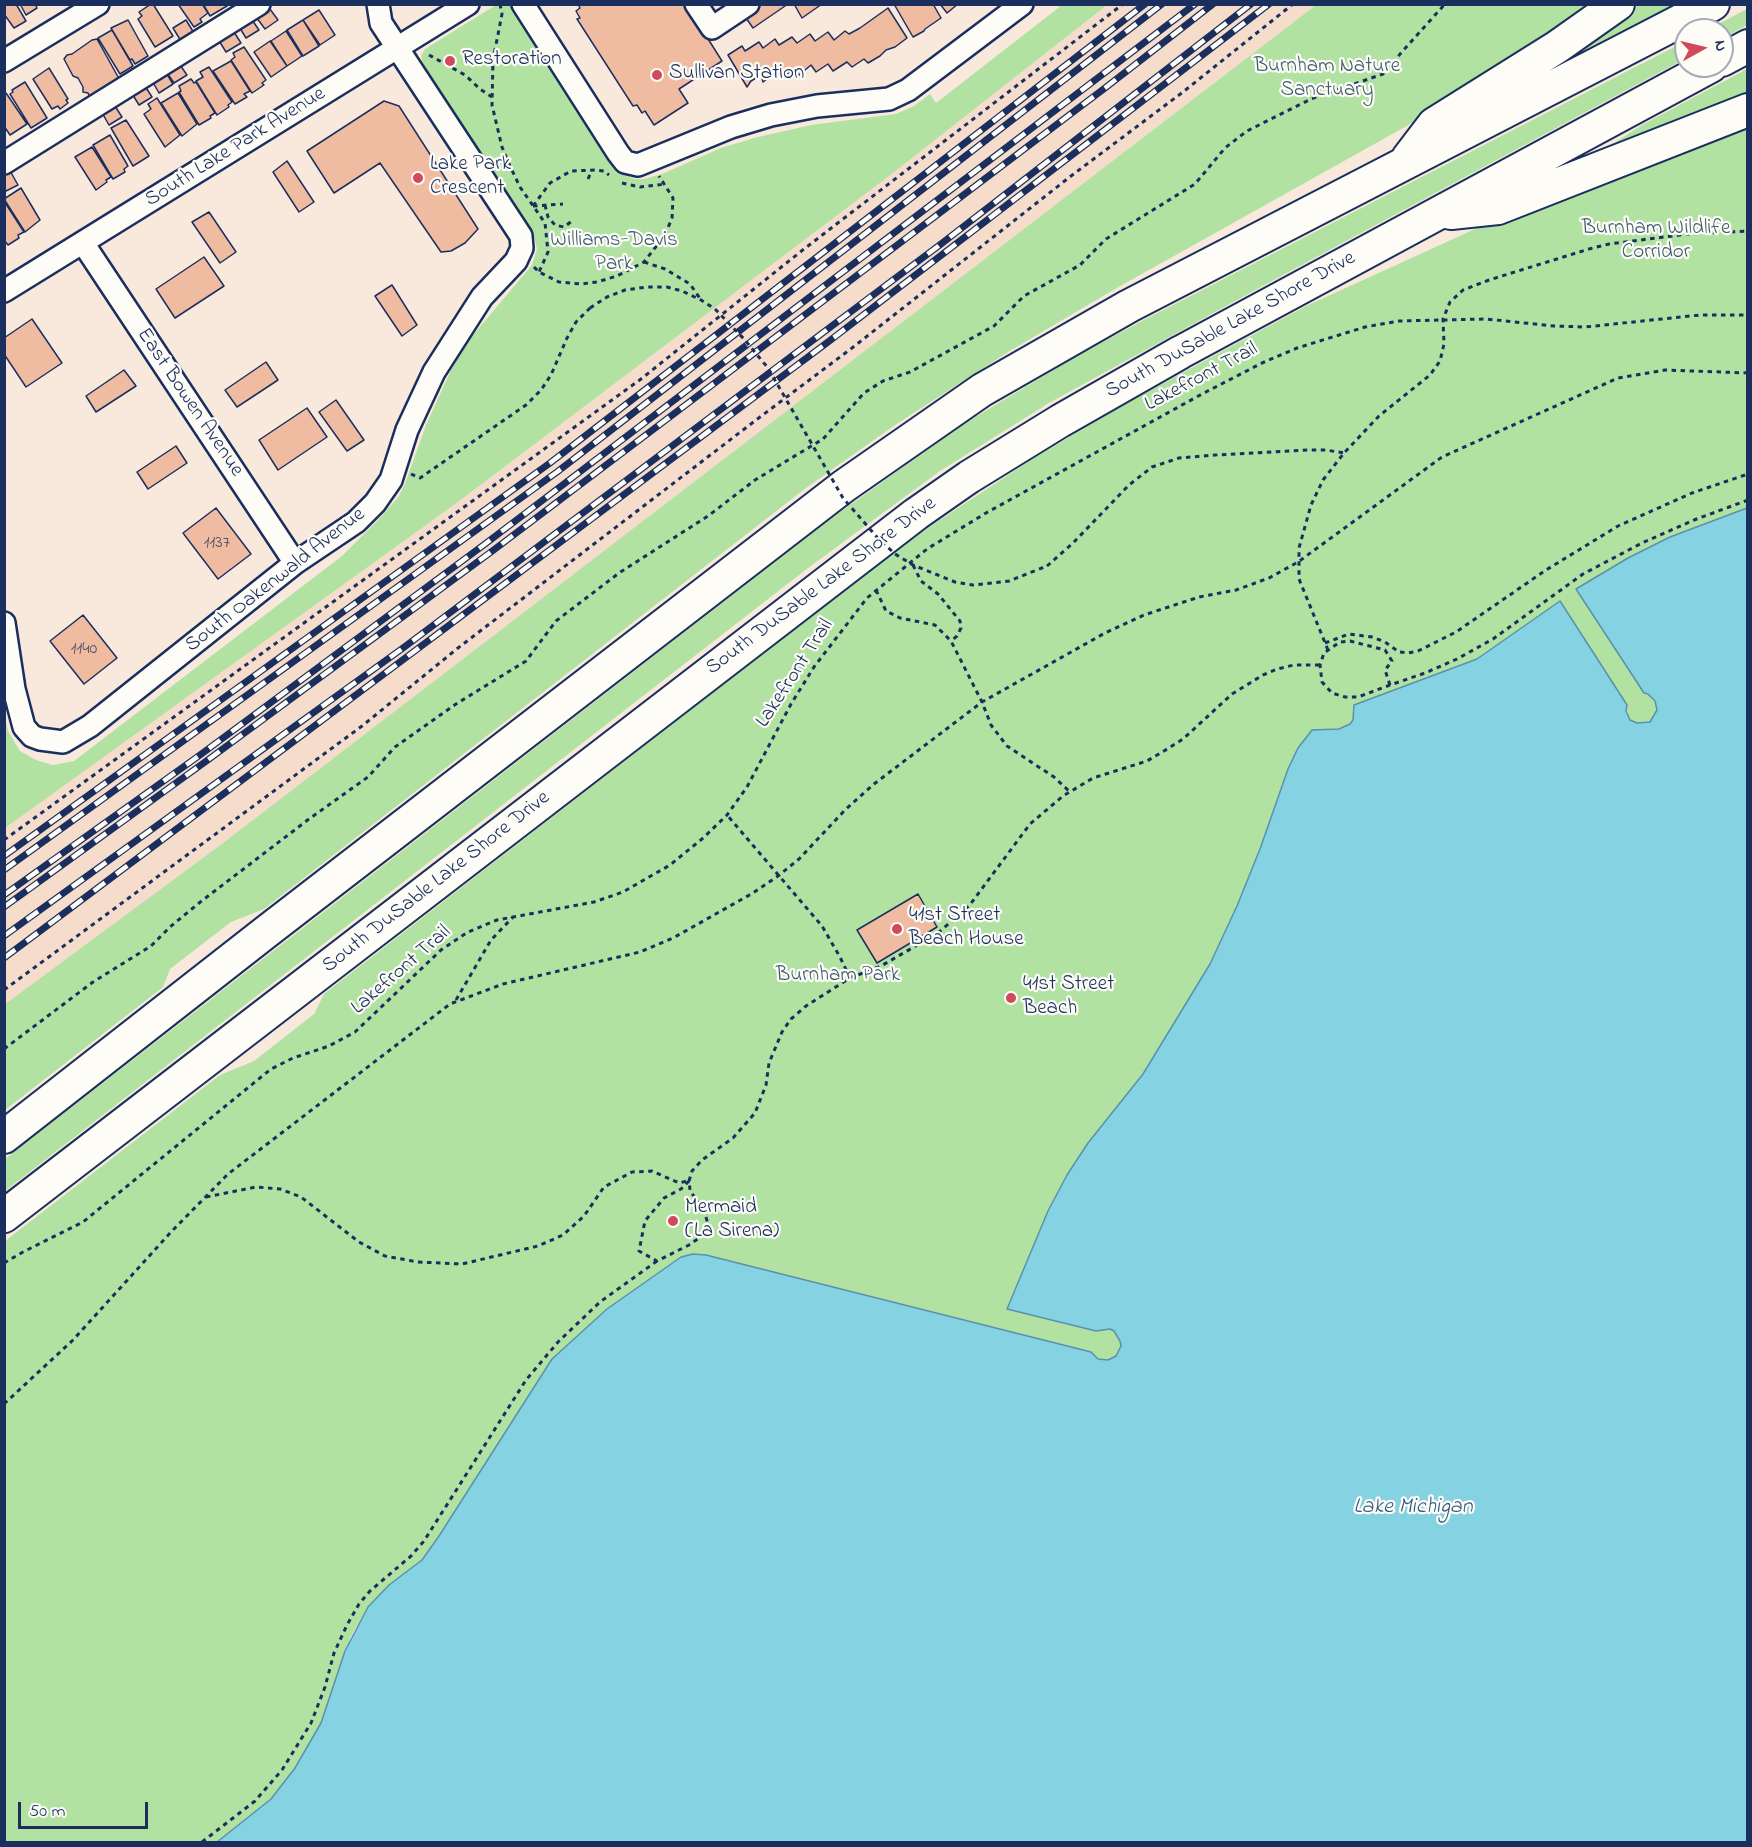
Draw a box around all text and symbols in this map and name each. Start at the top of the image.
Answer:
north arrow [1674,18,1734,78]
text: N [1707,39,1732,53]
place label: Restoration [462,48,562,74]
marker: Restoration [443,54,457,68]
park label: Burnham Nature Sanctuary [1254,55,1400,105]
place label: Sullivan Station [669,62,804,88]
marker: Sullivan Station [650,68,664,82]
street label: South Lake Park Avenue [141,82,331,214]
place label: Lake Park Crescent [430,153,511,203]
marker: Lake Park Crescent [411,171,425,185]
park label: Burnham Wildlife Corridor [1582,217,1730,267]
park label: Williams-Davis Park [550,229,678,279]
street label: South DuSable Lake Shore Drive [1102,247,1360,405]
street label: East Bowen Avenue [130,324,248,482]
street label: Lakefront Trail [1141,338,1263,418]
street label: South DuSable Lake Shore Drive [702,492,942,682]
street label: South Oakenwald Avenue [181,503,371,659]
house number: 1137 [204,533,230,555]
street label: Lakefront Trail [752,615,840,733]
house number: 1140 [71,639,97,661]
street label: South DuSable Lake Shore Drive [318,786,556,980]
place label: 41st Street Beach House [909,904,1024,954]
street label: Lakefront Trail [347,921,457,1021]
marker: 41st Street Beach House [890,922,904,936]
park label: Burnham Park [776,964,900,990]
place label: 41st Street Beach [1023,973,1114,1023]
marker: 41st Street Beach [1004,991,1018,1005]
place label: Mermaid (La Sirena) [685,1196,779,1246]
marker: Mermaid (La Sirena) [666,1214,680,1228]
water label: Lake Michigan [1353,1495,1473,1521]
scale bar [21,1790,152,1828]
text: 50 m [29,1799,66,1825]

